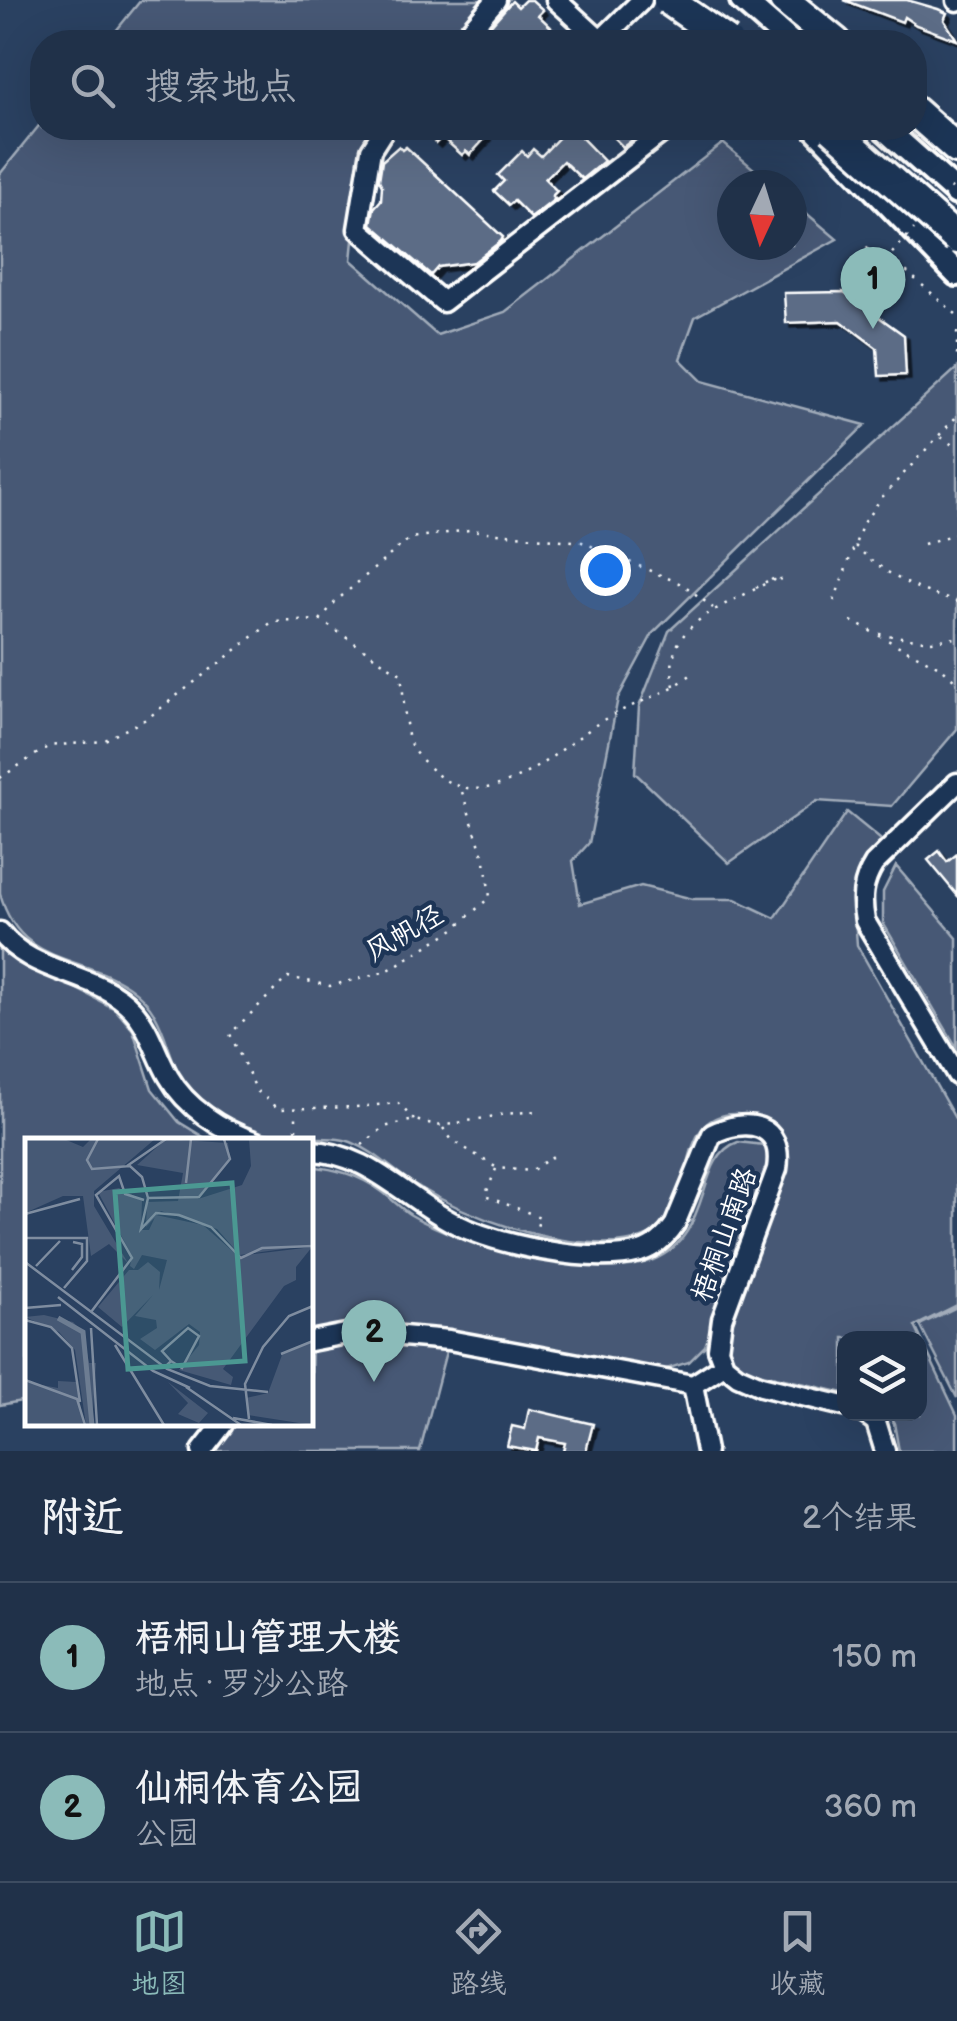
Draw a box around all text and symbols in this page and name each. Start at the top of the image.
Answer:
search box [30,30,927,140]
icon: search [65,58,120,113]
text: 搜索地点 [145,65,297,110]
north arrow [717,170,807,260]
pin: 1 [840,246,906,329]
your location [580,545,631,596]
street label: 风帆径 [360,898,449,969]
inset map [25,1138,312,1426]
street label: 梧桐山南路 [685,1163,764,1306]
pin: 2 [342,1300,406,1382]
map controls [837,1331,927,1421]
button: layers [837,1331,927,1421]
text: 附近 [40,1493,124,1544]
text: 2个结果 [802,1499,917,1538]
text: 梧桐山管理大楼 [135,1616,401,1661]
text: 1 [66,1638,79,1677]
text: 150 m [832,1638,917,1677]
text: 地点 · 罗沙公路 [135,1665,348,1704]
text: 仙桐体育公园 [135,1766,363,1811]
text: 2 [63,1788,82,1827]
text: 360 m [824,1788,917,1827]
text: 公园 [135,1815,199,1854]
tab: 地图 [131,1904,188,2001]
tab: 路线 [450,1904,507,2001]
tab: 收藏 [769,1904,826,2001]

